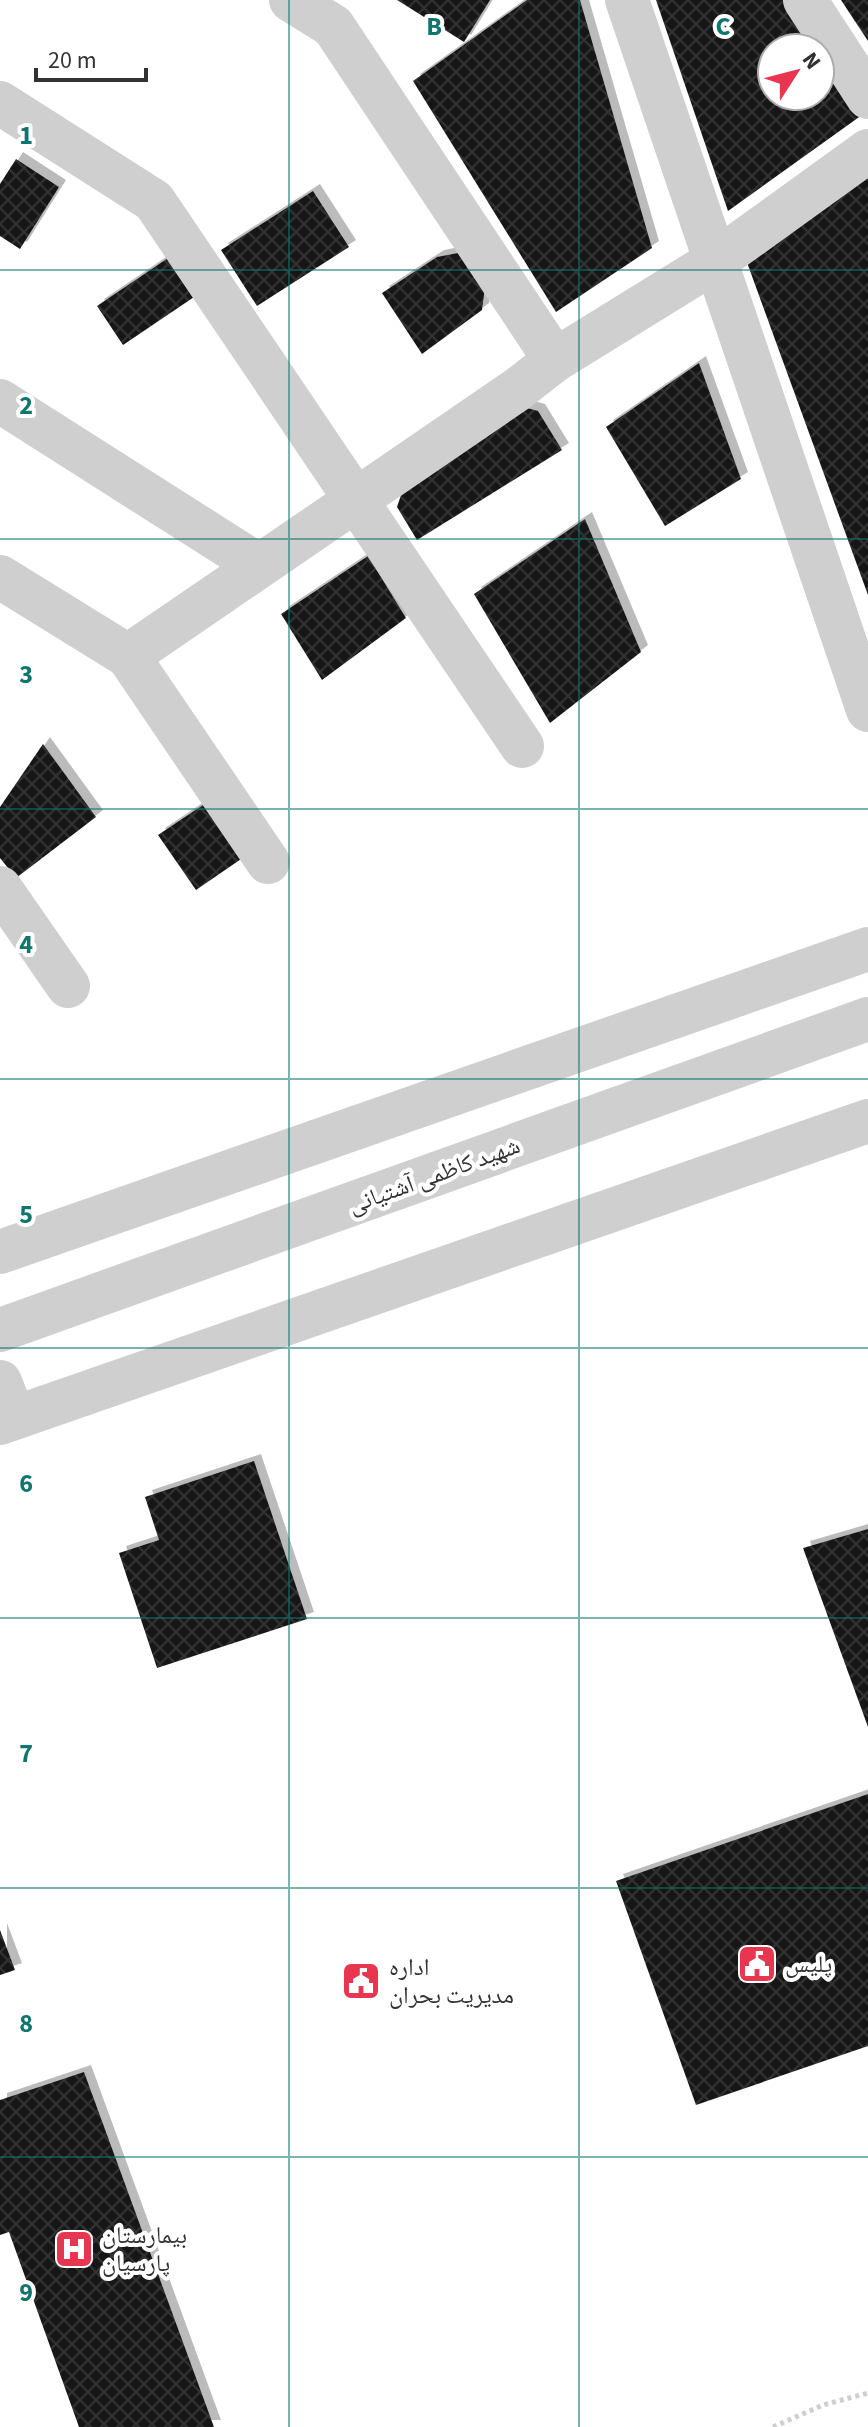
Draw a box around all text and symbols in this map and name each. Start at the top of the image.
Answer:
text: B [426,8,442,45]
text: C [715,8,731,45]
scale bar [36,32,146,82]
north arrow [756,32,836,112]
text: 20 m [48,43,97,78]
text: N [794,46,829,76]
text: 1 [19,117,33,154]
text: 2 [19,387,33,424]
text: 3 [19,656,33,693]
text: 4 [19,926,33,963]
street label: شهید کاظمی آشتیانی [343,1128,525,1223]
text: 5 [19,1196,33,1233]
text: 6 [19,1465,33,1502]
text: 7 [19,1735,33,1772]
public building icon: پلیس [736,1943,778,1985]
place label: پلیس [785,1947,832,1982]
place label: اداره مدیریت بحران [389,1950,514,2013]
public building icon: اداره مدیریت بحران [340,1960,382,2002]
text: 8 [19,2005,33,2042]
place label: بیمارستان پارسیان [102,2218,187,2281]
hospital icon: بیمارستان پارسیان [53,2228,95,2270]
text: 9 [19,2274,33,2311]

